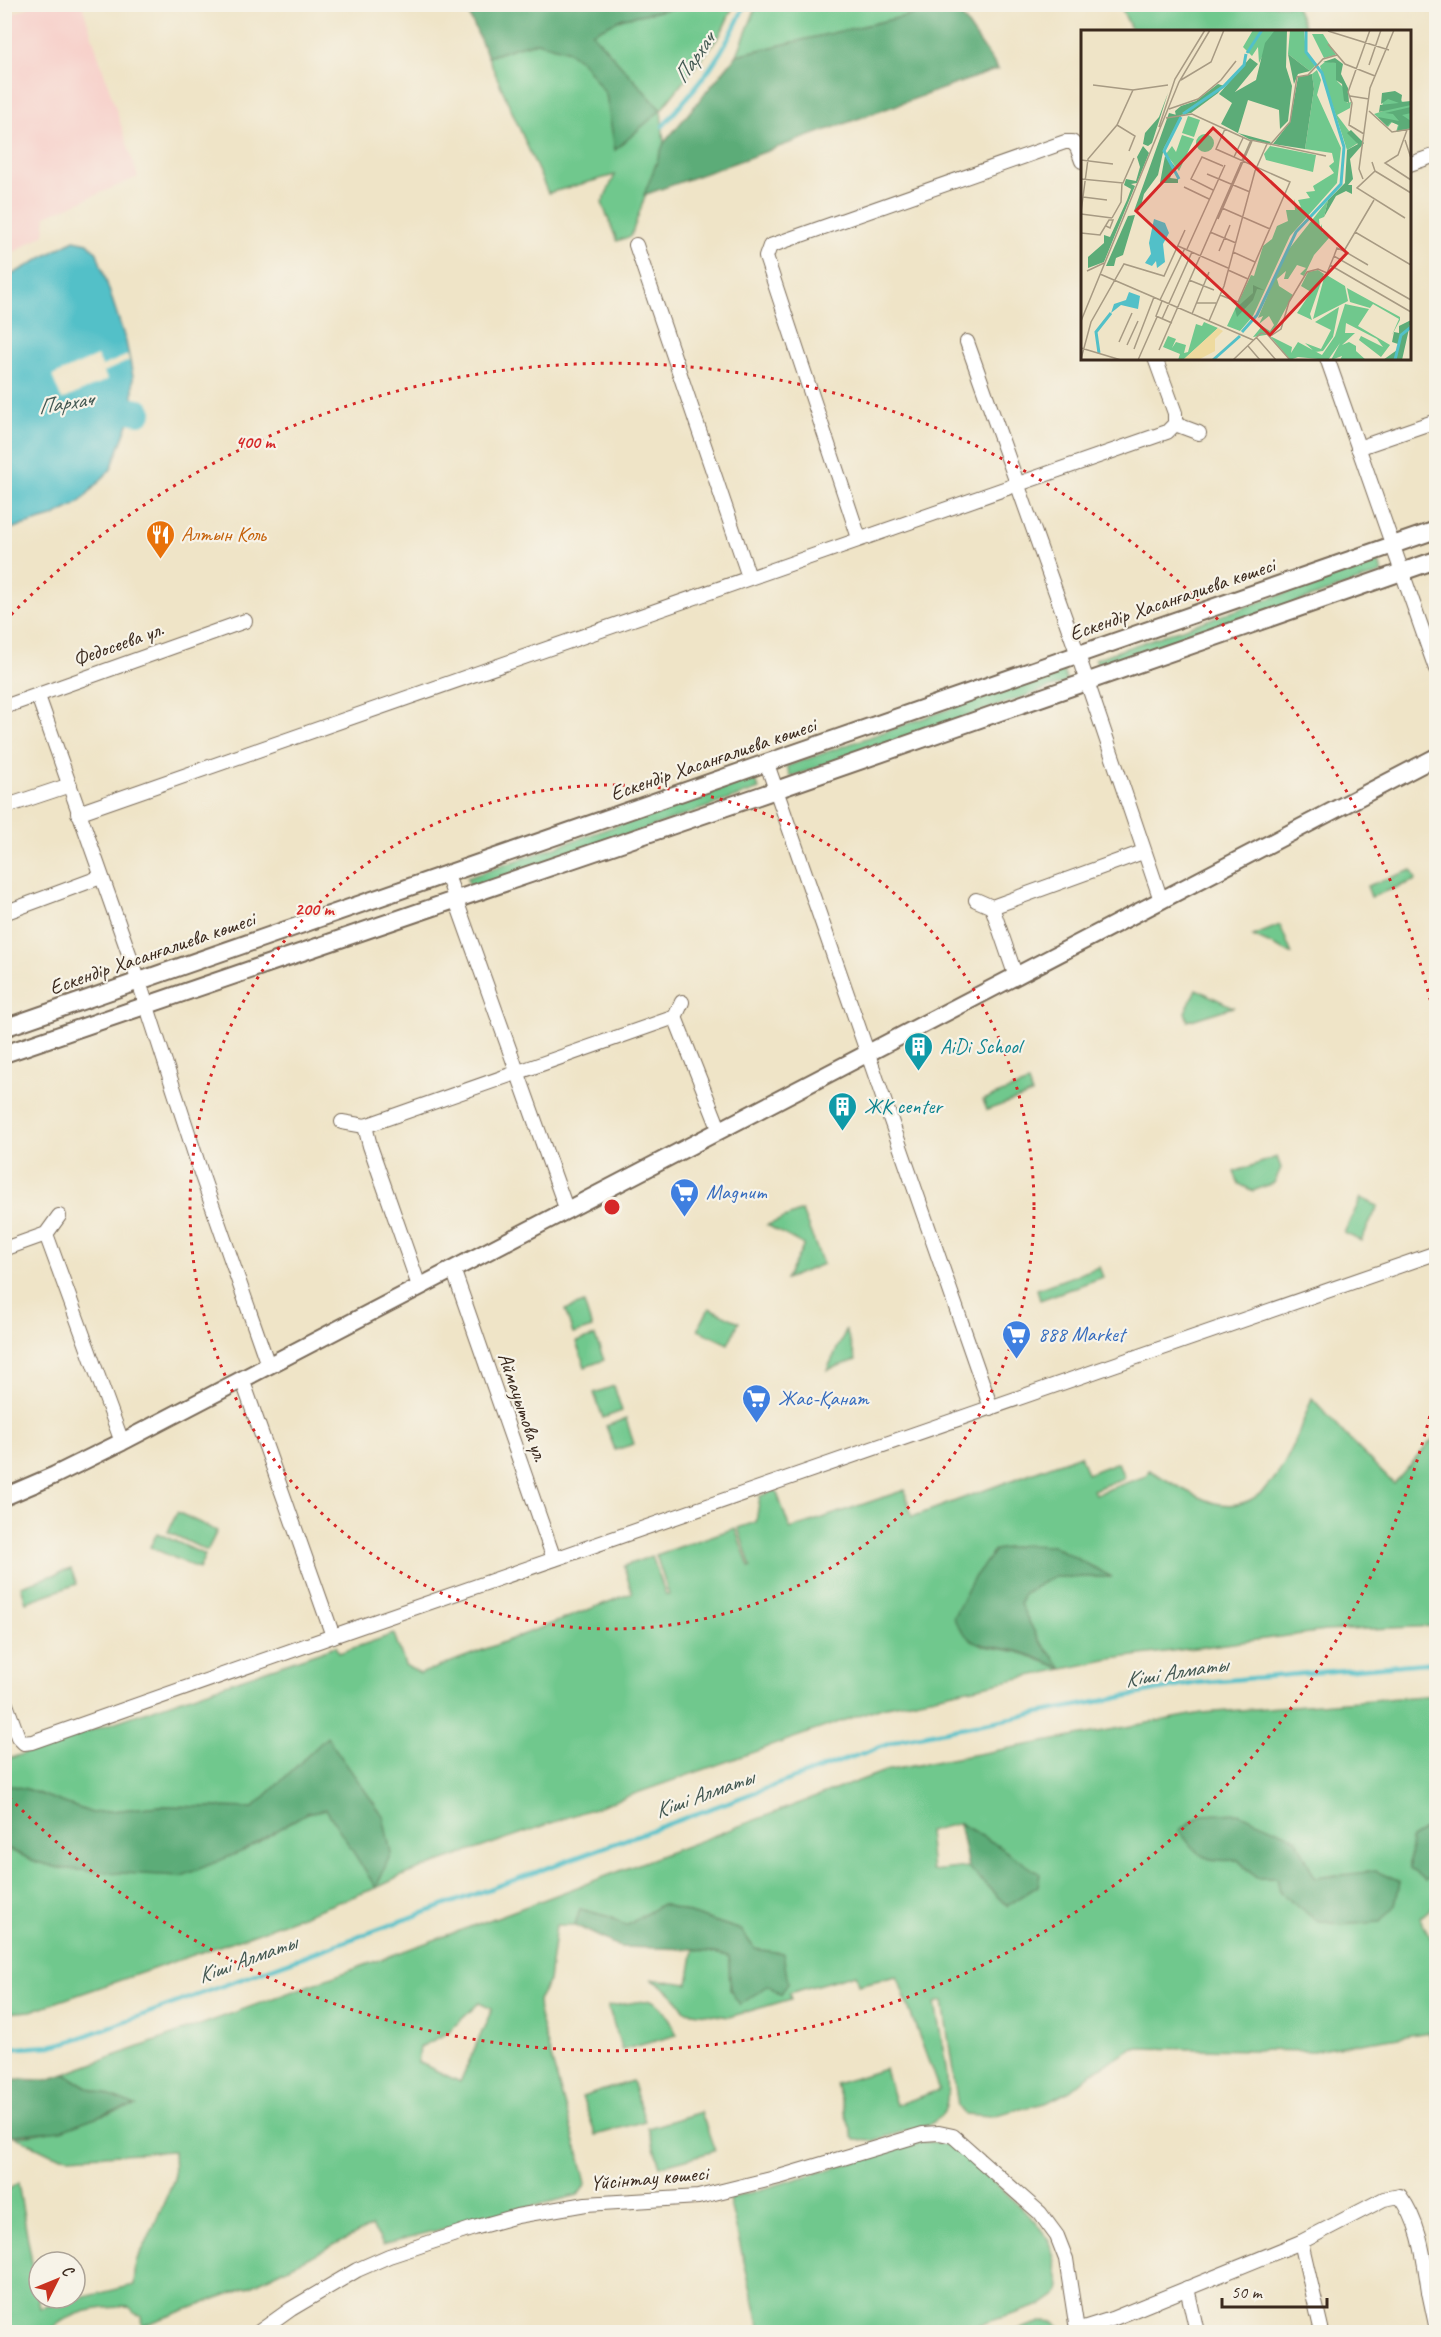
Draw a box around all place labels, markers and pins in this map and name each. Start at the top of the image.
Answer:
restaurant icon: Алтын Коль [144,518,176,560]
place label: Алтын Коль [181,521,267,547]
building icon: AiDi School [903,1030,935,1072]
place label: AiDi School [940,1033,1025,1059]
building icon: ЖК center [827,1090,859,1132]
place label: ЖК center [864,1093,944,1119]
supermarket icon: Magnum [669,1176,701,1218]
place label: Magnum [706,1179,768,1205]
centre of rings [602,1197,622,1217]
supermarket icon: 888 Market [1001,1318,1033,1360]
place label: 888 Market [1038,1321,1128,1347]
supermarket icon: Жас-Қанат [741,1382,773,1424]
place label: Жас-Қанат [778,1385,870,1411]

